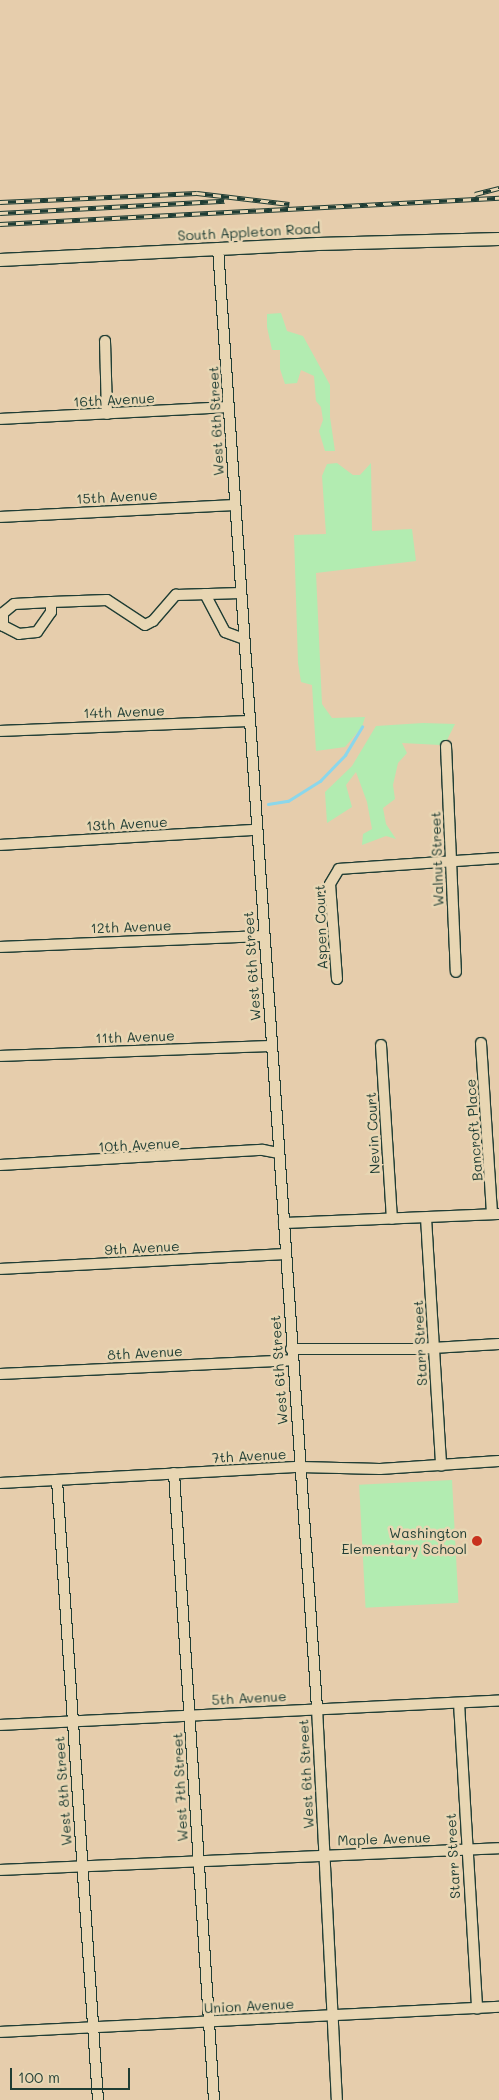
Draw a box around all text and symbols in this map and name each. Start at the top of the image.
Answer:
street label: South Appleton Road [177,220,321,244]
street label: West 6th Street [205,366,227,476]
street label: 16th Avenue [73,389,155,411]
street label: 15th Avenue [76,486,158,508]
street label: 14th Avenue [83,702,165,722]
street label: Walnut Street [427,811,447,907]
street label: 13th Avenue [86,813,168,835]
street label: Aspen Court [311,884,331,970]
street label: West 6th Street [240,911,264,1021]
street label: 12th Avenue [90,917,172,937]
street label: 11th Avenue [95,1027,175,1047]
street label: Bancroft Place [462,1078,486,1182]
street label: Nevin Court [362,1092,384,1174]
street label: 10th Avenue [98,1134,180,1156]
street label: 9th Avenue [104,1238,180,1258]
street label: Starr Street [409,1300,431,1386]
street label: West 6th Street [267,1315,291,1425]
street label: 8th Avenue [107,1343,183,1363]
street label: 7th Avenue [211,1446,287,1466]
place label: Washington Elementary School [341,1525,467,1558]
marker: Washington Elementary School [471,1535,483,1547]
street label: 5th Avenue [211,1688,287,1708]
street label: West 6th Street [295,1719,317,1829]
street label: West 7th Street [169,1732,191,1842]
street label: West 8th Street [51,1736,75,1846]
street label: Starr Street [442,1813,464,1899]
street label: Maple Avenue [337,1829,431,1849]
street label: Union Avenue [203,1995,295,2017]
scale bar [12,2058,132,2090]
text: 100 m [18,2067,60,2087]

